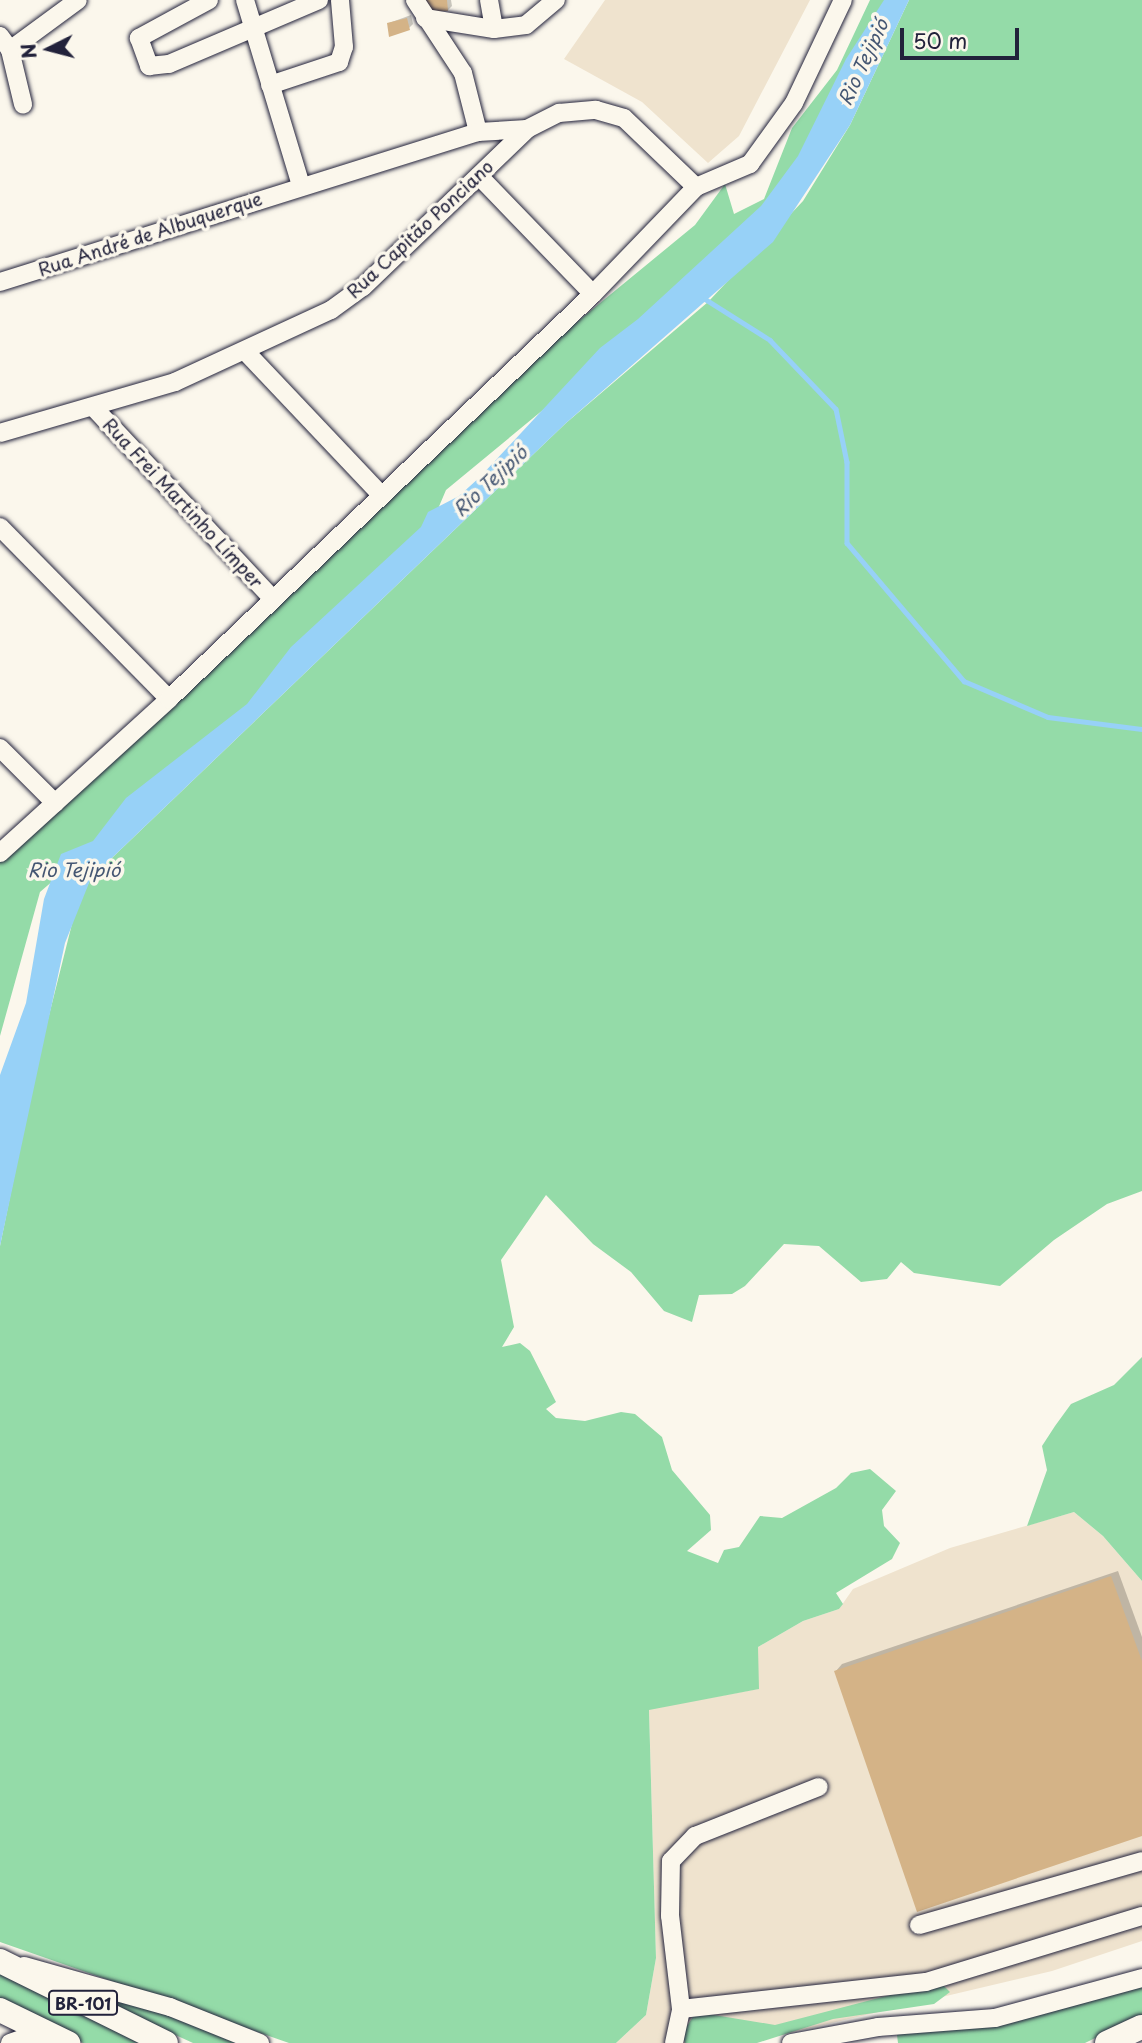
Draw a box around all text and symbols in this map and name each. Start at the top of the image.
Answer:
north arrow [14,14,84,84]
scale bar [904,14,1023,58]
water label: Rio Tejipió [833,15,893,109]
text: 50 m [913,24,967,56]
text: N [13,42,43,60]
street label: Rua Capitão Ponciano [342,155,498,303]
street label: Rua André de Albuquerque [34,187,266,281]
street label: Rua Frei Martinho Límper [98,413,268,593]
water label: Rio Tejipió [448,441,532,521]
water label: Rio Tejipió [27,859,121,881]
road number: BR-101 [48,1991,118,2016]

